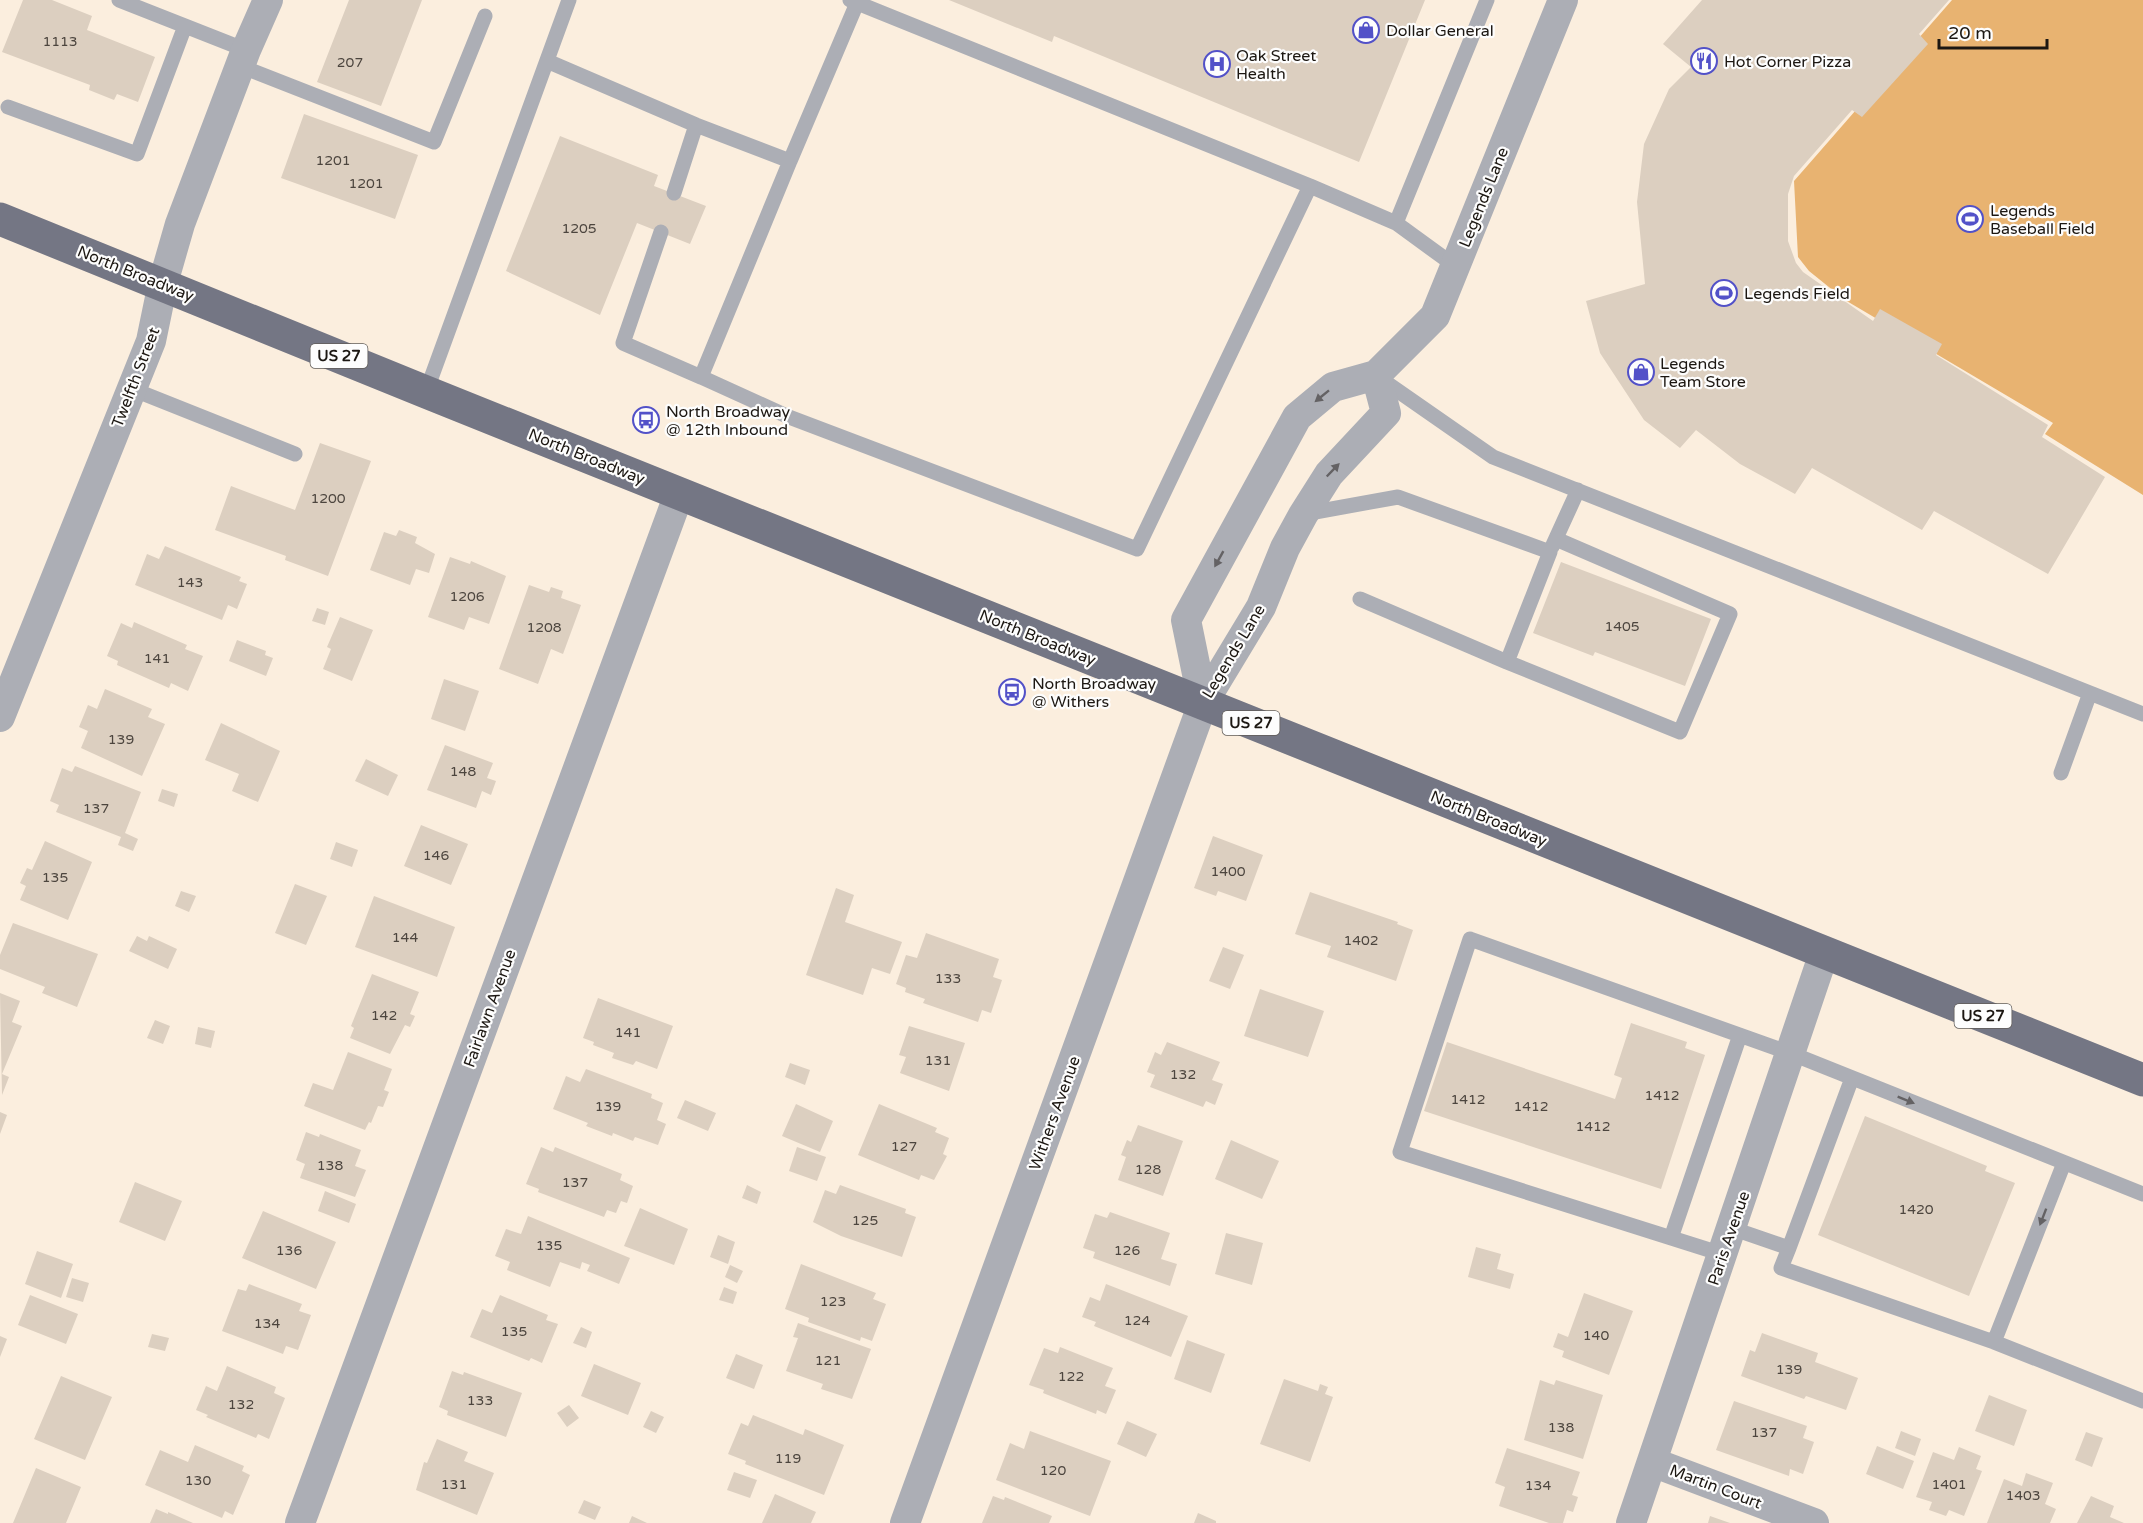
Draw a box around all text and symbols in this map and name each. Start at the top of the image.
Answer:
scale bar [1939,12,2047,50]
shop icon: Dollar General [1351,15,1381,45]
place label: Dollar General [1386,21,1494,41]
text: 20 m [1948,22,1992,44]
house number: 1113 [42,33,78,50]
place label: Oak Street Health [1236,46,1316,84]
restaurant icon: Hot Corner Pizza [1689,46,1719,76]
hospital icon: Oak Street Health [1202,49,1232,79]
place label: Hot Corner Pizza [1724,52,1851,72]
house number: 207 [337,54,363,71]
street label: Legends Lane [1455,144,1513,250]
house number: 1201 [315,152,351,169]
house number: 1201 [348,175,384,192]
place label: Legends Baseball Field [1990,201,2095,239]
sports icon: Legends Baseball Field [1955,204,1985,234]
house number: 1205 [561,220,597,237]
street label: North Broadway [74,241,197,307]
sports icon: Legends Field [1709,278,1739,308]
place label: Legends Field [1744,284,1850,304]
street label: Twelfth Street [108,324,164,430]
road number: US 27 [310,344,368,368]
place label: Legends Team Store [1660,354,1746,392]
shop icon: Legends Team Store [1626,357,1656,387]
one-way arrow [1315,389,1330,402]
place label: North Broadway @ 12th Inbound [666,402,791,440]
bus stop icon: North Broadway @ 12th Inbound [631,405,661,435]
street label: North Broadway [525,424,648,490]
one-way arrow [1326,464,1340,478]
house number: 1200 [310,490,346,507]
one-way arrow [1214,551,1224,568]
house number: 143 [177,574,203,591]
house number: 1206 [449,588,485,605]
street label: Legends Lane [1198,601,1270,702]
street label: North Broadway [976,605,1099,671]
house number: 1405 [1604,618,1640,635]
house number: 1208 [526,619,562,636]
house number: 141 [144,650,170,667]
place label: North Broadway @ Withers [1032,674,1157,712]
bus stop icon: North Broadway @ Withers [997,677,1027,707]
road number: US 27 [1222,711,1280,735]
house number: 139 [108,731,134,748]
house number: 148 [450,763,476,780]
street label: North Broadway [1427,786,1550,852]
house number: 137 [83,800,109,817]
house number: 146 [423,847,449,864]
house number: 1400 [1210,863,1246,880]
house number: 135 [42,869,68,886]
house number: 144 [392,929,418,946]
house number: 1402 [1343,932,1379,949]
street label: Fairlawn Avenue [459,947,521,1070]
house number: 133 [935,970,961,987]
road number: US 27 [1954,1004,2012,1028]
house number: 142 [371,1007,397,1024]
house number: 141 [615,1024,641,1041]
house number: 131 [925,1052,951,1069]
street label: Withers Avenue [1025,1053,1085,1173]
house number: 132 [1170,1066,1196,1083]
house number: 1412 [1644,1087,1680,1104]
house number: 1412 [1450,1091,1486,1108]
one-way arrow [1897,1096,1915,1105]
house number: 139 [595,1098,621,1115]
house number: 1412 [1513,1098,1549,1115]
house number: 1412 [1575,1118,1611,1135]
house number: 127 [891,1138,917,1155]
house number: 138 [317,1157,343,1174]
house number: 128 [1135,1161,1161,1178]
house number: 137 [562,1174,588,1191]
street label: Paris Avenue [1703,1188,1754,1288]
house number: 1420 [1898,1201,1934,1218]
one-way arrow [2038,1208,2047,1226]
house number: 125 [852,1212,878,1229]
house number: 135 [536,1237,562,1254]
house number: 136 [276,1242,302,1259]
house number: 126 [1114,1242,1140,1259]
house number: 123 [820,1293,846,1310]
house number: 124 [1124,1312,1150,1329]
house number: 134 [254,1315,280,1332]
house number: 135 [501,1323,527,1340]
house number: 140 [1583,1327,1609,1344]
house number: 121 [815,1352,841,1369]
house number: 139 [1776,1361,1802,1378]
house number: 122 [1058,1368,1084,1385]
house number: 133 [467,1392,493,1409]
house number: 132 [228,1396,254,1413]
house number: 138 [1548,1419,1574,1436]
house number: 137 [1751,1424,1777,1441]
house number: 119 [775,1450,801,1467]
street label: Martin Court [1667,1460,1765,1514]
house number: 120 [1040,1462,1066,1479]
house number: 130 [185,1472,211,1489]
house number: 131 [441,1476,467,1493]
house number: 1401 [1931,1476,1967,1493]
house number: 134 [1525,1477,1551,1494]
house number: 1403 [2005,1487,2041,1504]

